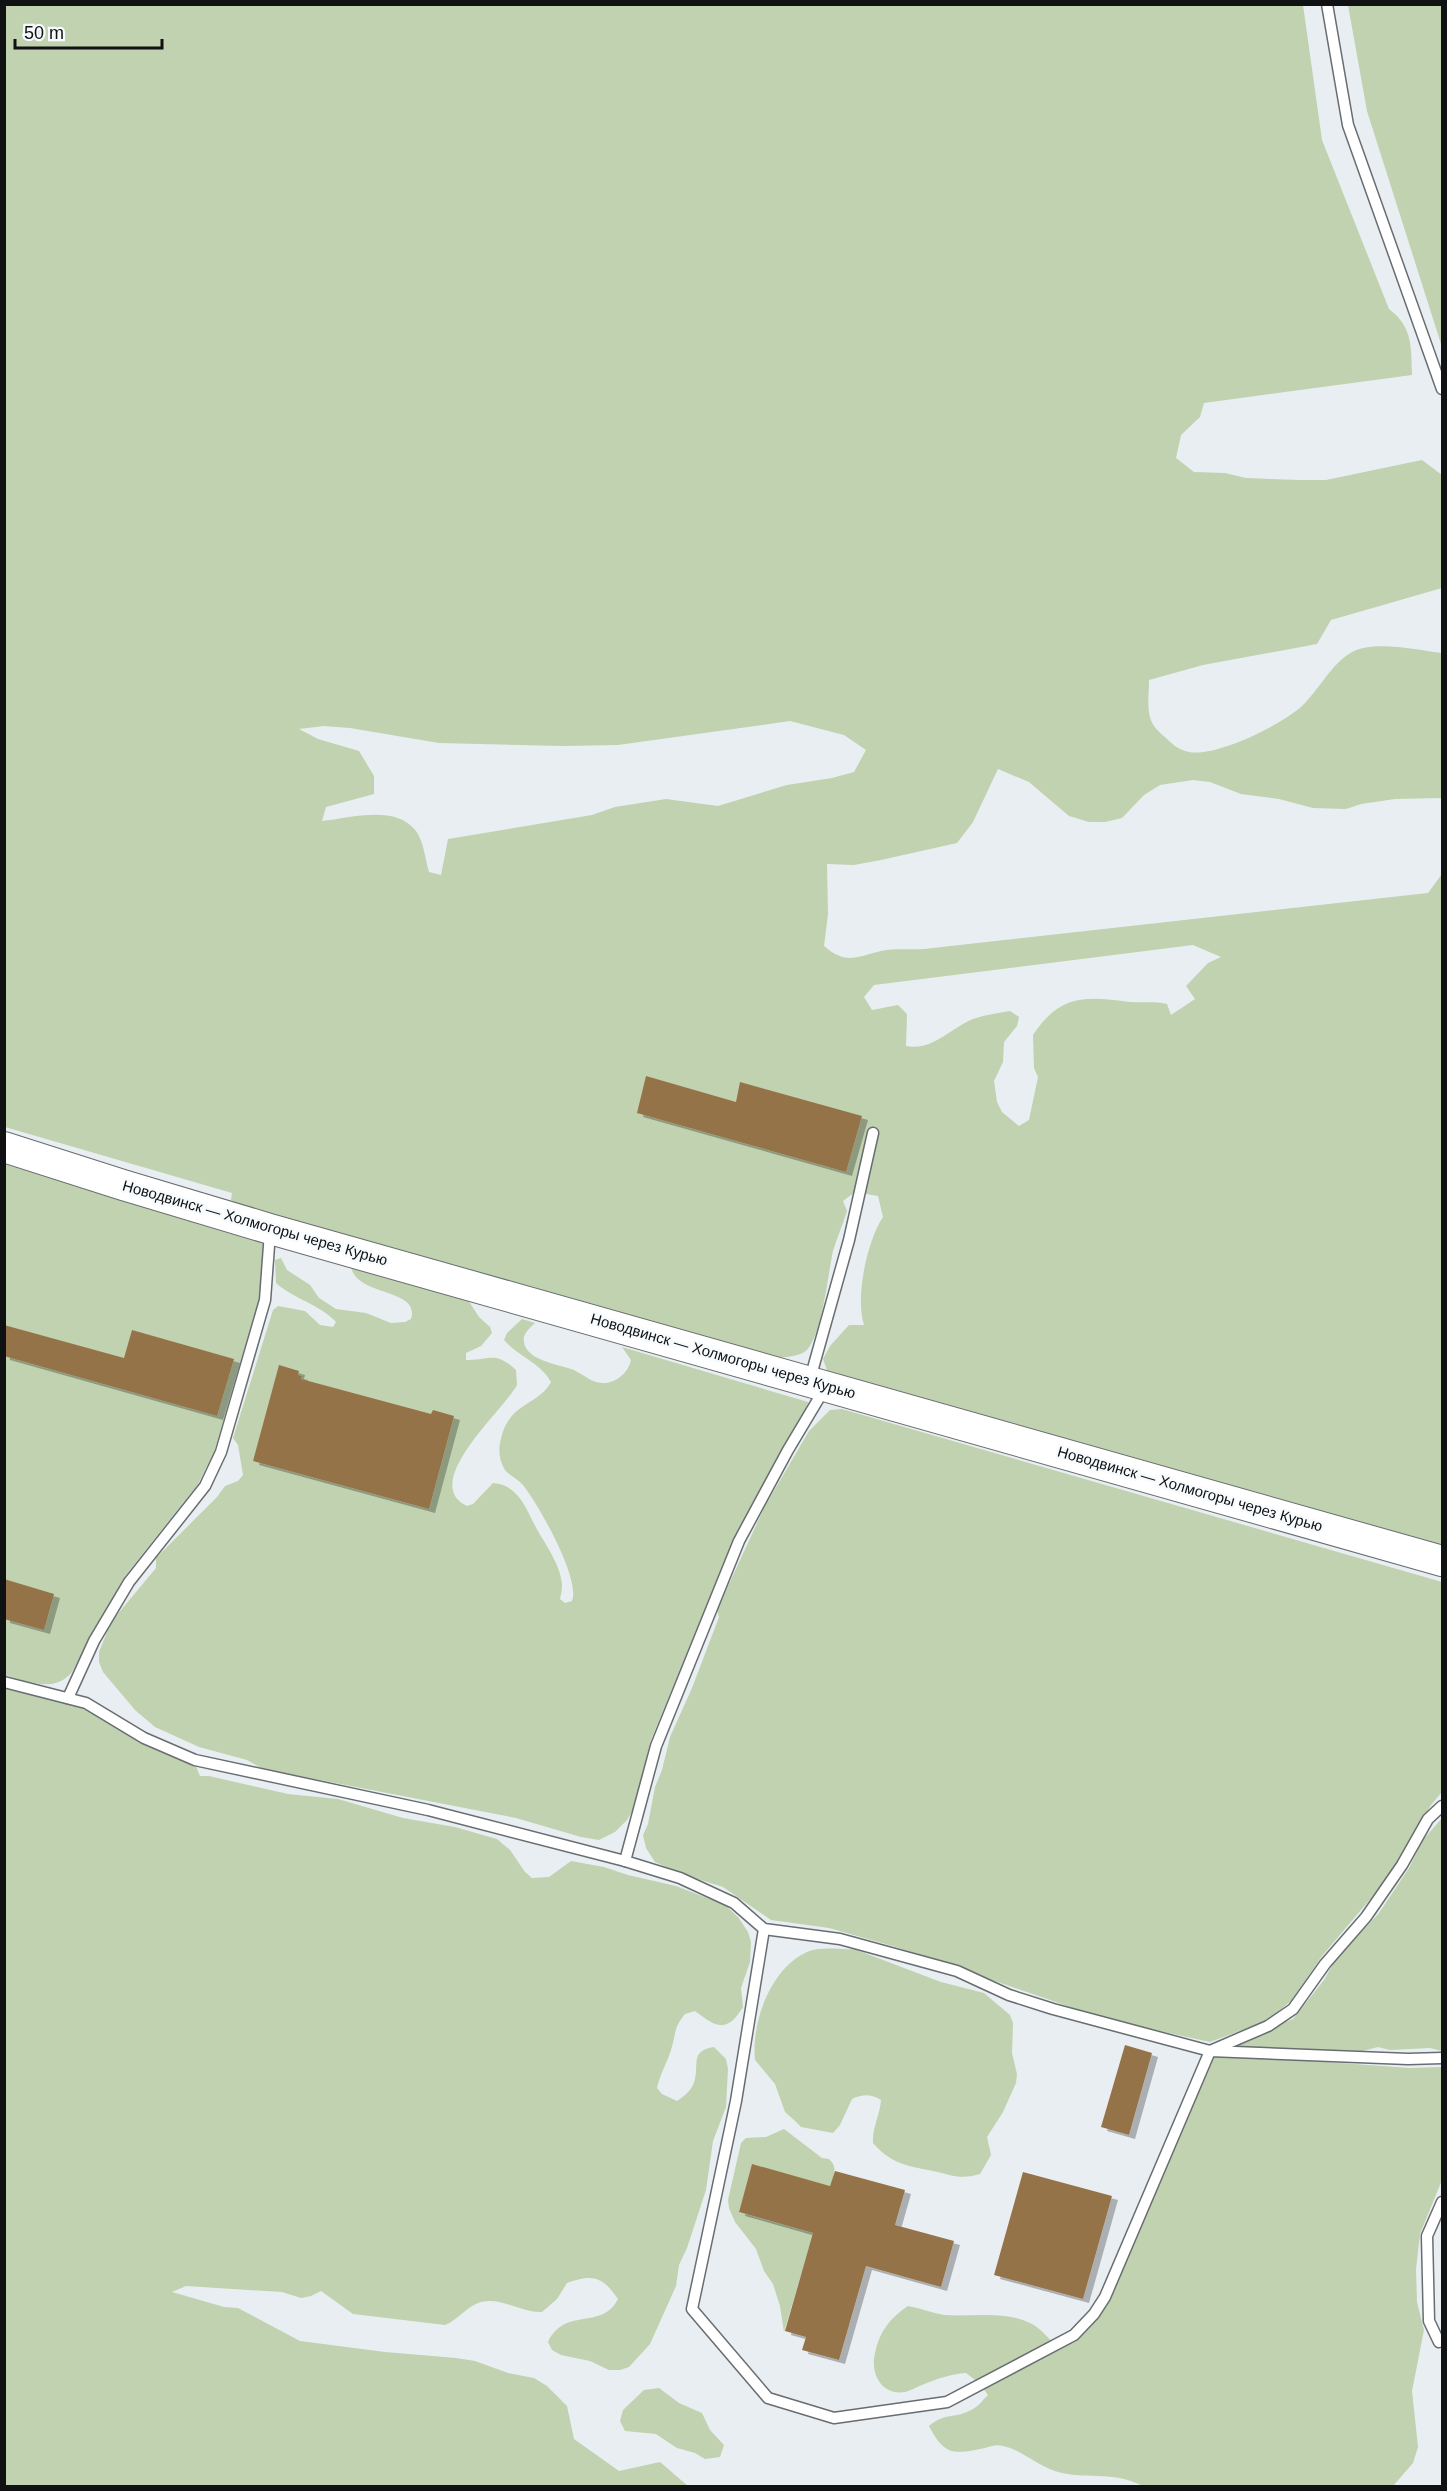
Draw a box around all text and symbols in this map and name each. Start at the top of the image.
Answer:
scale bar [15,12,162,50]
text: 50 m [24,23,64,43]
street label: Новодвинск — Холмогоры через Курью [121,1176,390,1269]
street label: Новодвинск — Холмогоры через Курью [589,1309,858,1402]
street label: Новодвинск — Холмогоры через Курью [1056,1442,1325,1535]

